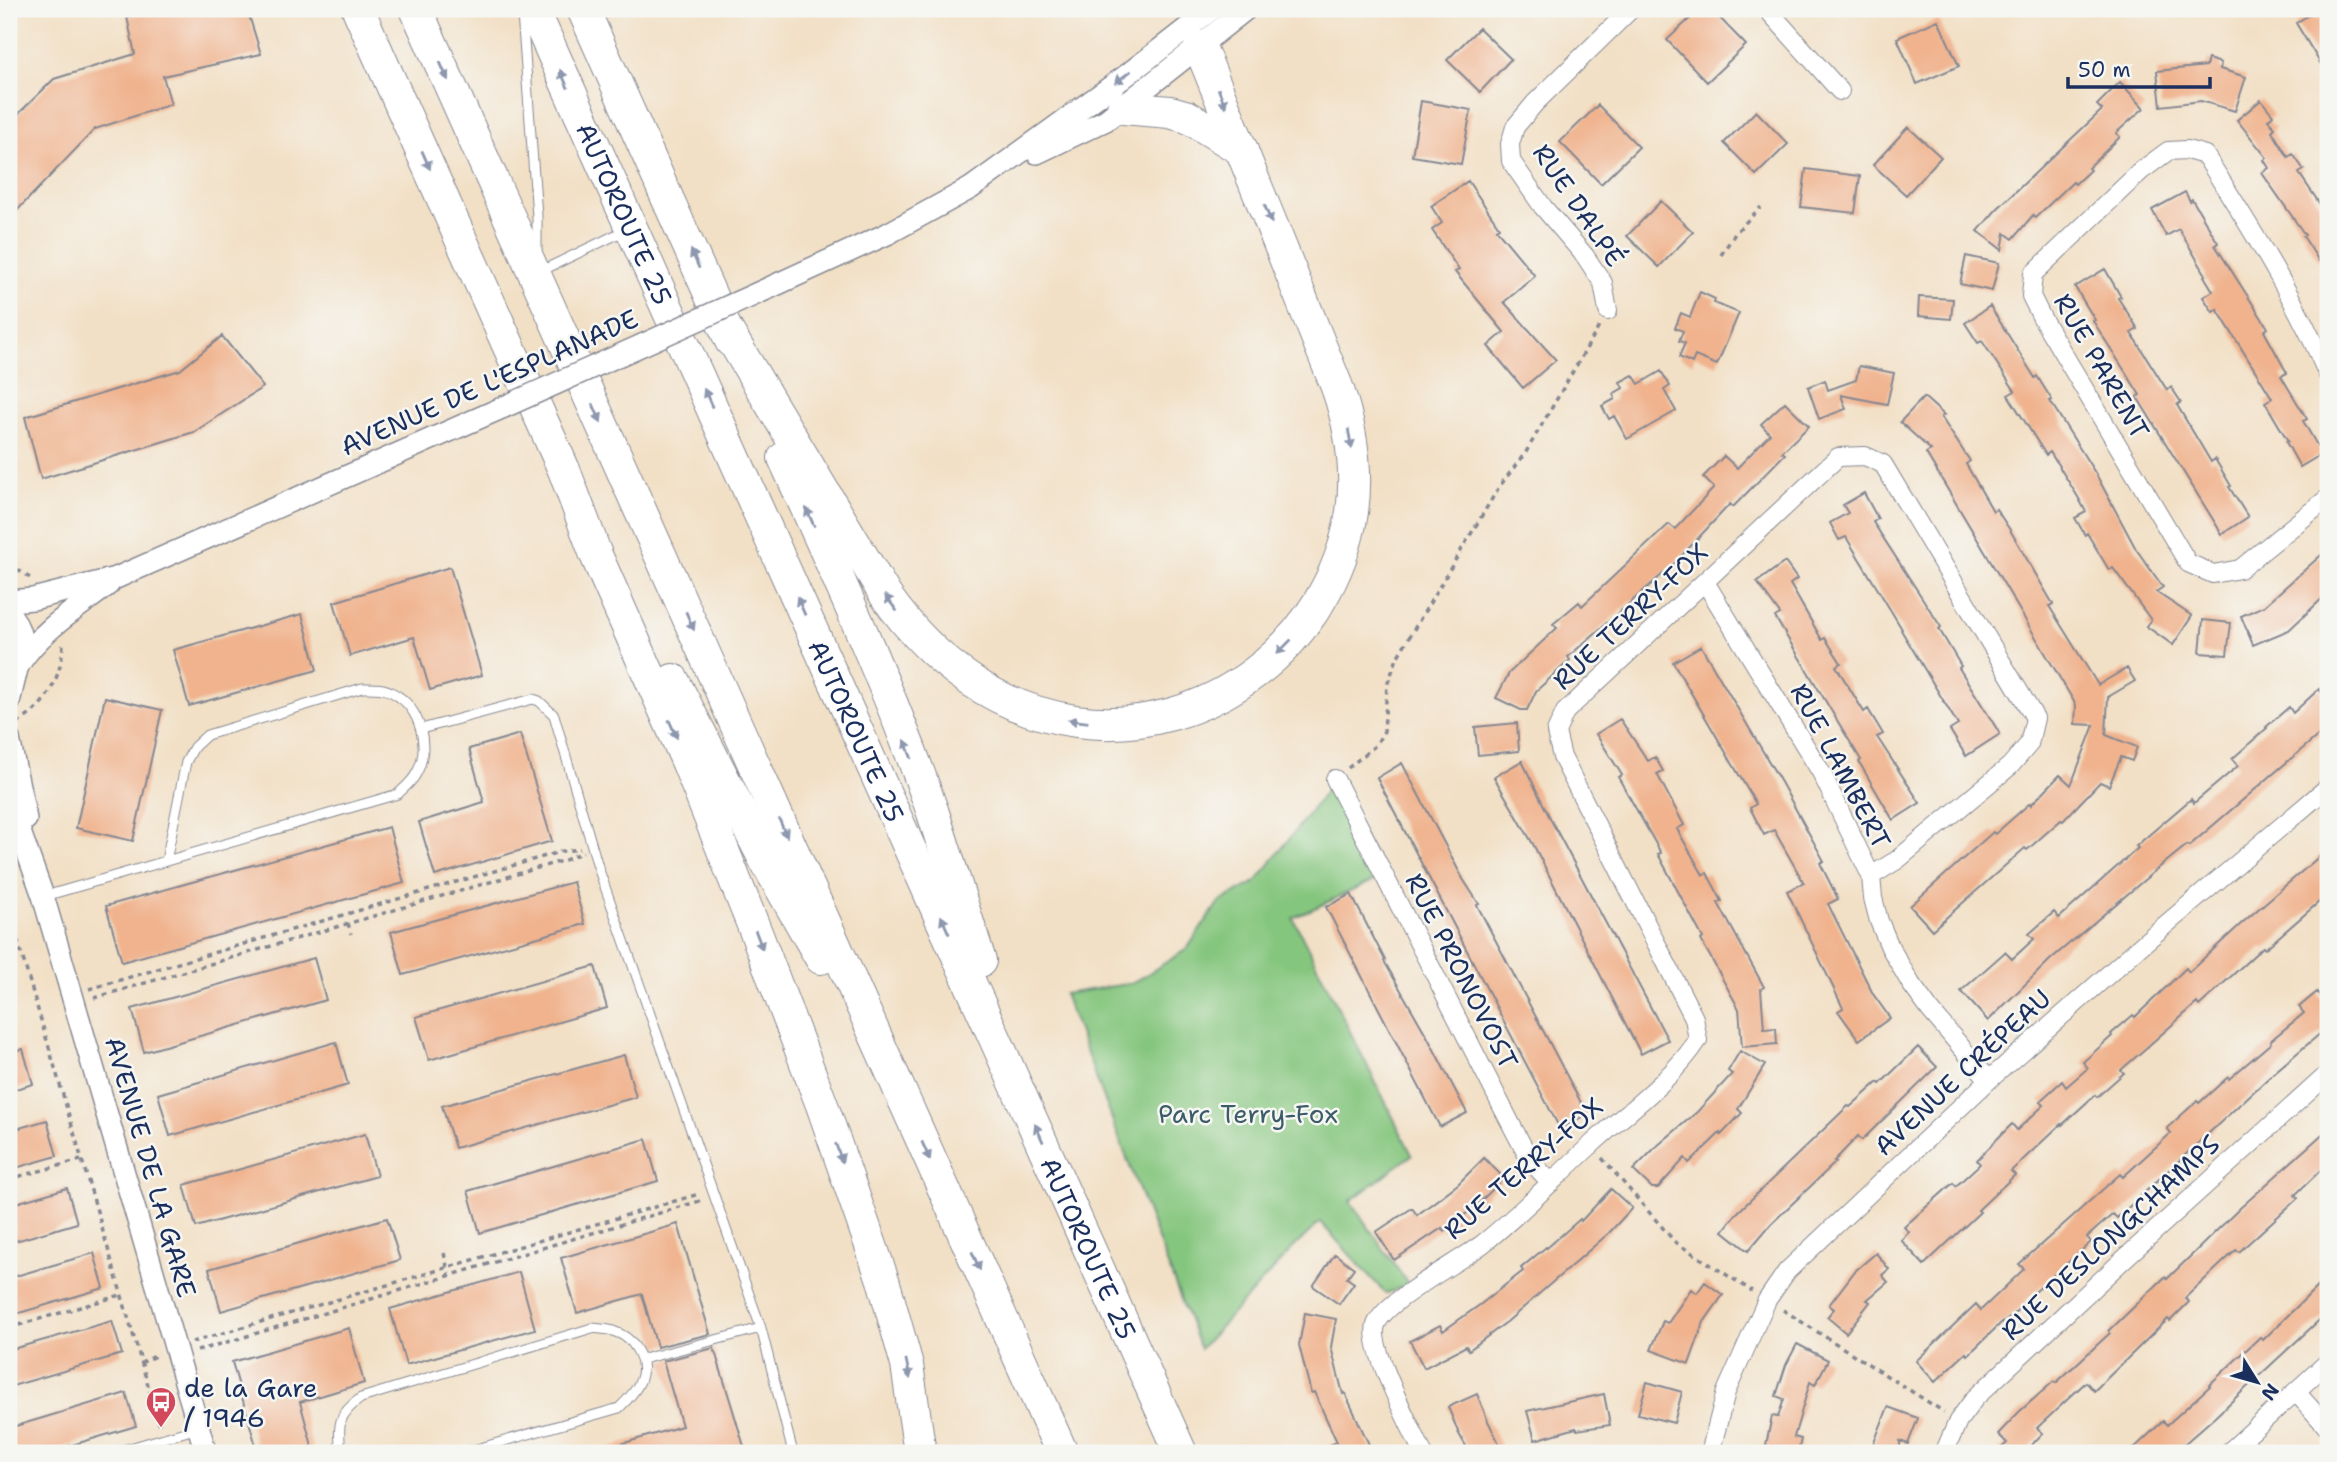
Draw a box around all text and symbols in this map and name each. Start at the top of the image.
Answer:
scale bar [2068,46,2209,90]
text: 50 m [2078,56,2131,84]
one-way arrow [438,61,450,81]
one-way arrow [558,69,570,89]
one-way arrow [1115,70,1133,85]
one-way arrow [1216,88,1227,109]
street label: AUTOROUTE 25 [569,117,681,310]
street label: RUE DALPÉ [1525,137,1633,273]
one-way arrow [421,150,432,171]
one-way arrow [1262,203,1273,224]
one-way arrow [689,249,701,269]
street label: RUE PARENT [2046,287,2158,445]
street label: AVENUE DE L'ESPLANADE [335,300,643,464]
one-way arrow [702,388,713,409]
one-way arrow [591,403,603,423]
one-way arrow [1345,428,1356,450]
one-way arrow [804,507,816,527]
street label: RUE TERRY-FOX [1545,535,1715,697]
one-way arrow [884,594,898,612]
one-way arrow [795,596,807,616]
one-way arrow [685,610,696,631]
street label: AUTOROUTE 25 [801,634,913,827]
one-way arrow [1277,638,1293,655]
street label: RUE LAMBERT [1783,677,1899,855]
one-way arrow [1067,715,1089,726]
one-way arrow [668,719,679,740]
one-way arrow [903,738,914,759]
one-way arrow [777,818,789,838]
street label: RUE PRONOVOST [1398,867,1526,1075]
one-way arrow [939,915,951,935]
one-way arrow [753,930,764,951]
street label: AVENUE CRÉPEAU [1866,981,2058,1163]
street label: AVENUE DE LA GARE [97,1033,205,1301]
street label: RUE TERRY-FOX [1436,1089,1610,1247]
park label: Parc Terry-Fox [1158,1096,1338,1131]
one-way arrow [1033,1123,1045,1143]
street label: RUE DESLONGCHAMPS [1993,1126,2227,1348]
one-way arrow [920,1141,932,1161]
one-way arrow [834,1142,845,1163]
street label: AUTOROUTE 25 [1033,1151,1145,1345]
one-way arrow [971,1251,982,1272]
north arrow [2222,1346,2292,1416]
one-way arrow [903,1358,914,1380]
place label: de la Gare / 1946 [184,1370,318,1435]
text: N [2256,1378,2285,1405]
bus stop icon: de la Gare / 1946 [144,1385,178,1429]

